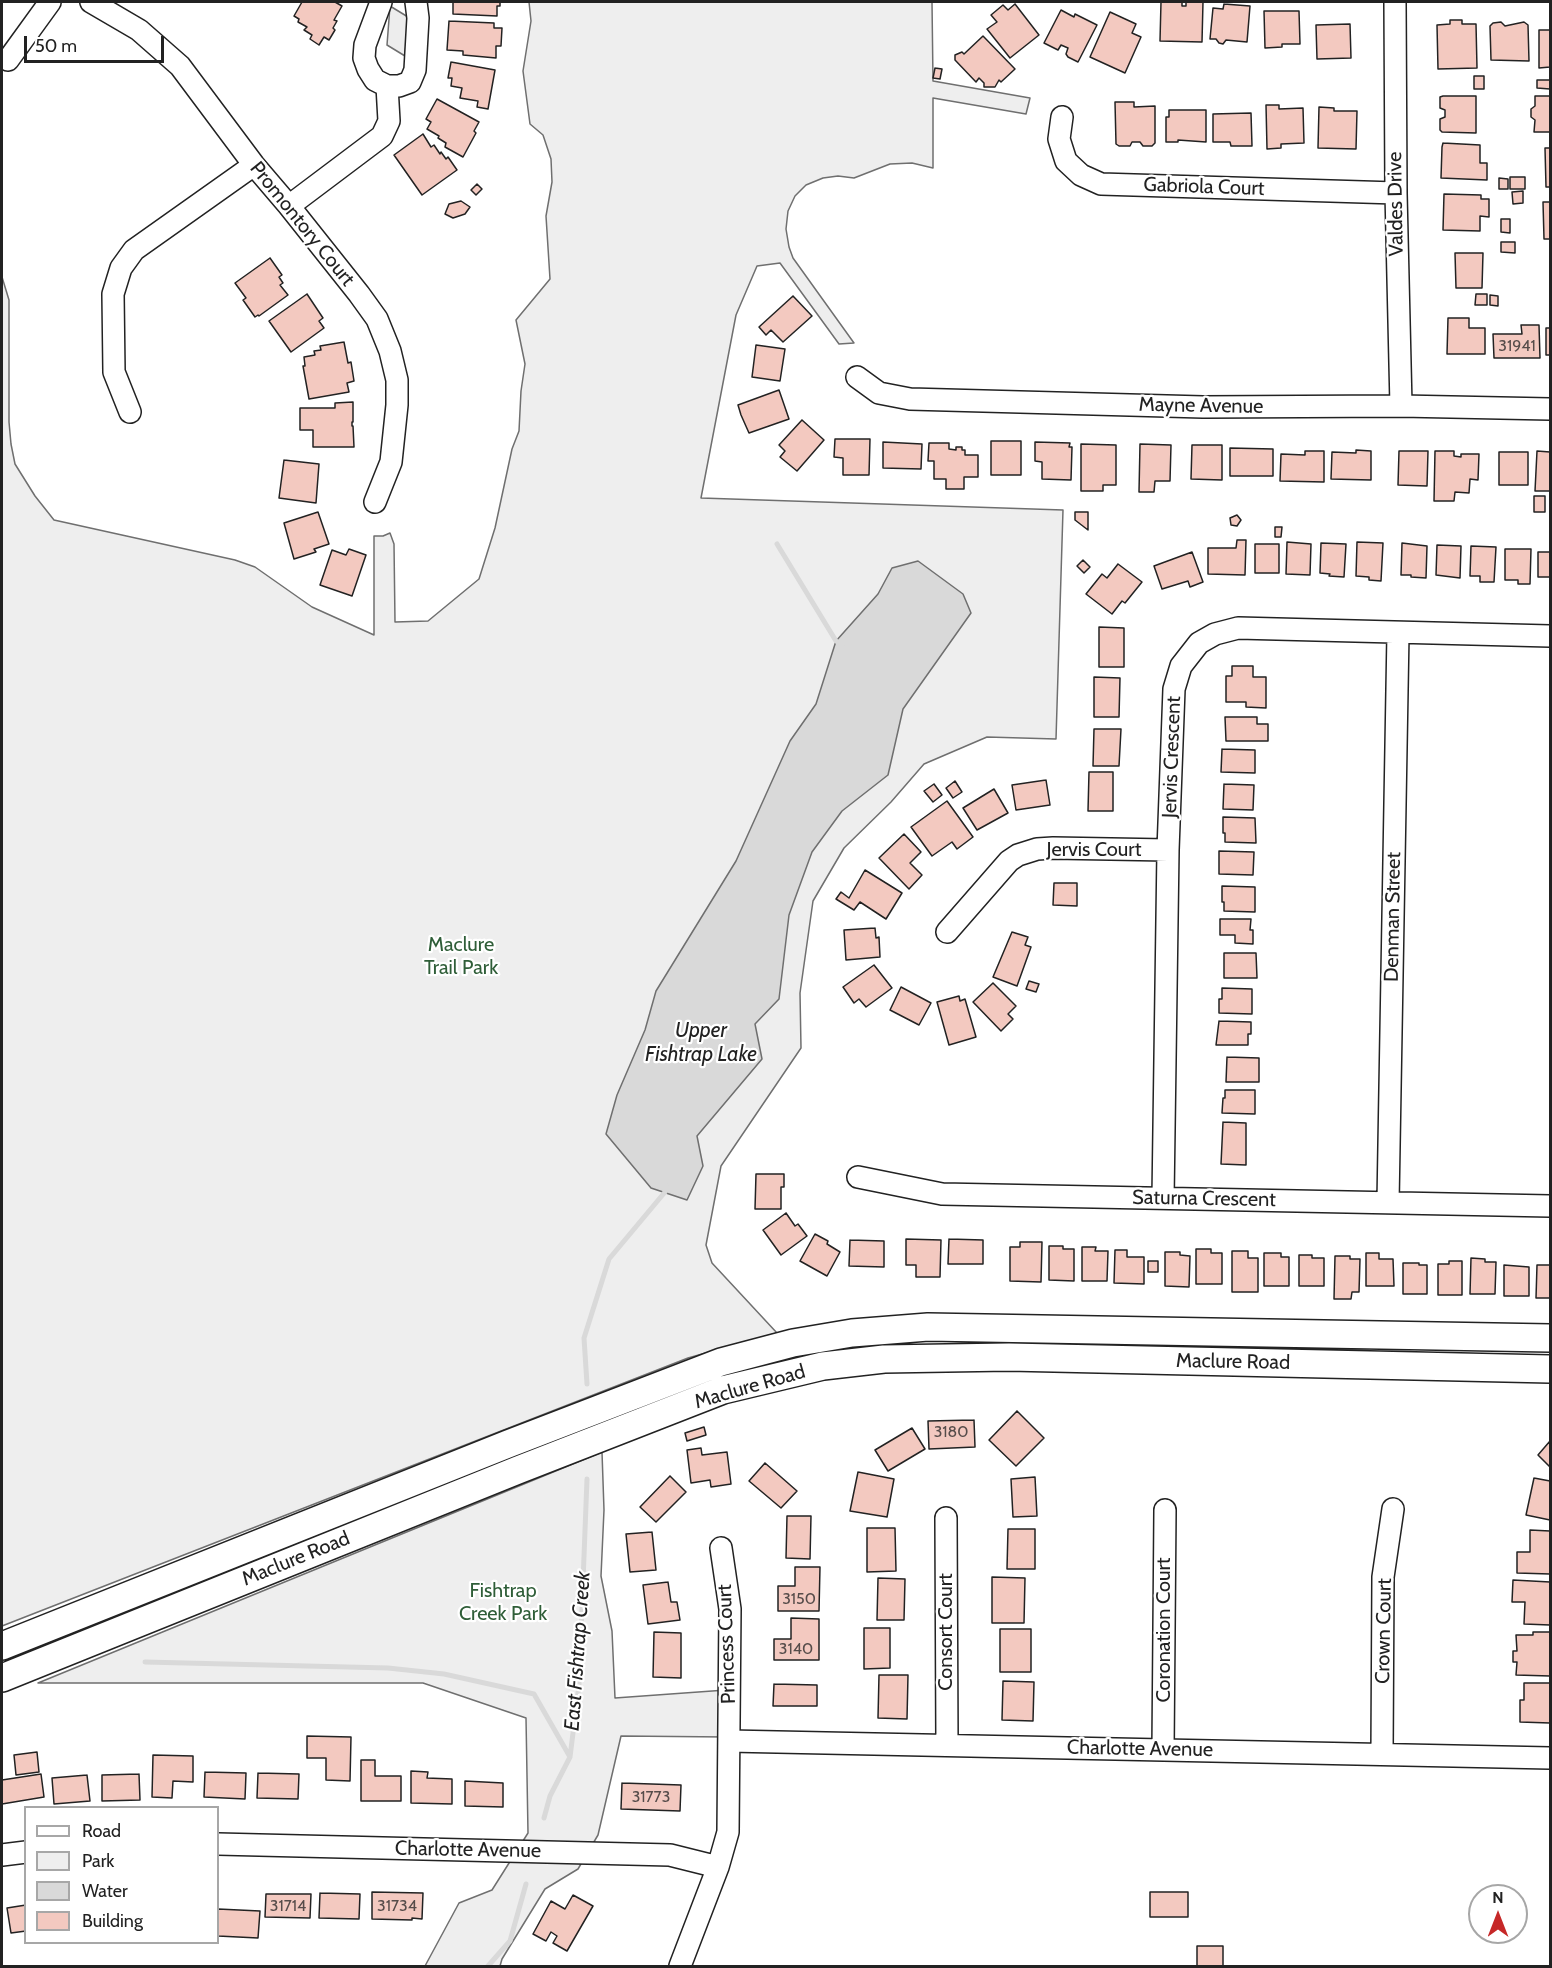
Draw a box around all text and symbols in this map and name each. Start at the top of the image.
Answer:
scale bar [27,24,166,62]
text: 50 m [35,35,77,57]
street label: Valdes Drive [1383,151,1409,257]
street label: Promontory Court [245,157,359,291]
street label: Gabriola Court [1143,173,1265,201]
house number: 31941 [1498,336,1536,356]
street label: Mayne Avenue [1138,393,1264,419]
street label: Jervis Crescent [1158,696,1186,818]
street label: Jervis Court [1047,838,1141,862]
street label: Denman Street [1380,852,1406,982]
park label: Maclure Trail Park [424,933,498,980]
water label: Upper Fishtrap Lake [645,1018,757,1068]
street label: Saturna Crescent [1132,1186,1276,1212]
street label: Maclure Road [1176,1349,1290,1375]
street label: Maclure Road [692,1360,808,1414]
house number: 3180 [934,1422,968,1442]
street label: Maclure Road [239,1526,353,1592]
street label: Coronation Court [1152,1558,1176,1702]
water label: East Fishtrap Creek [560,1570,596,1732]
street label: Consort Court [934,1573,958,1691]
street label: Crown Court [1371,1578,1397,1684]
park label: Fishtrap Creek Park [459,1579,547,1626]
street label: Princess Court [713,1584,741,1704]
house number: 3150 [782,1589,816,1609]
house number: 3140 [779,1639,813,1659]
street label: Charlotte Avenue [1067,1736,1213,1762]
house number: 31773 [632,1787,670,1807]
legend [24,1806,219,1944]
text: Road [82,1820,121,1842]
street label: Charlotte Avenue [395,1837,541,1863]
text: Park [82,1850,114,1872]
text: Water [82,1880,128,1902]
north arrow [1468,1884,1528,1944]
text: N [1492,1888,1504,1907]
house number: 31714 [270,1896,306,1916]
house number: 31734 [377,1896,417,1916]
text: Building [82,1910,143,1932]

